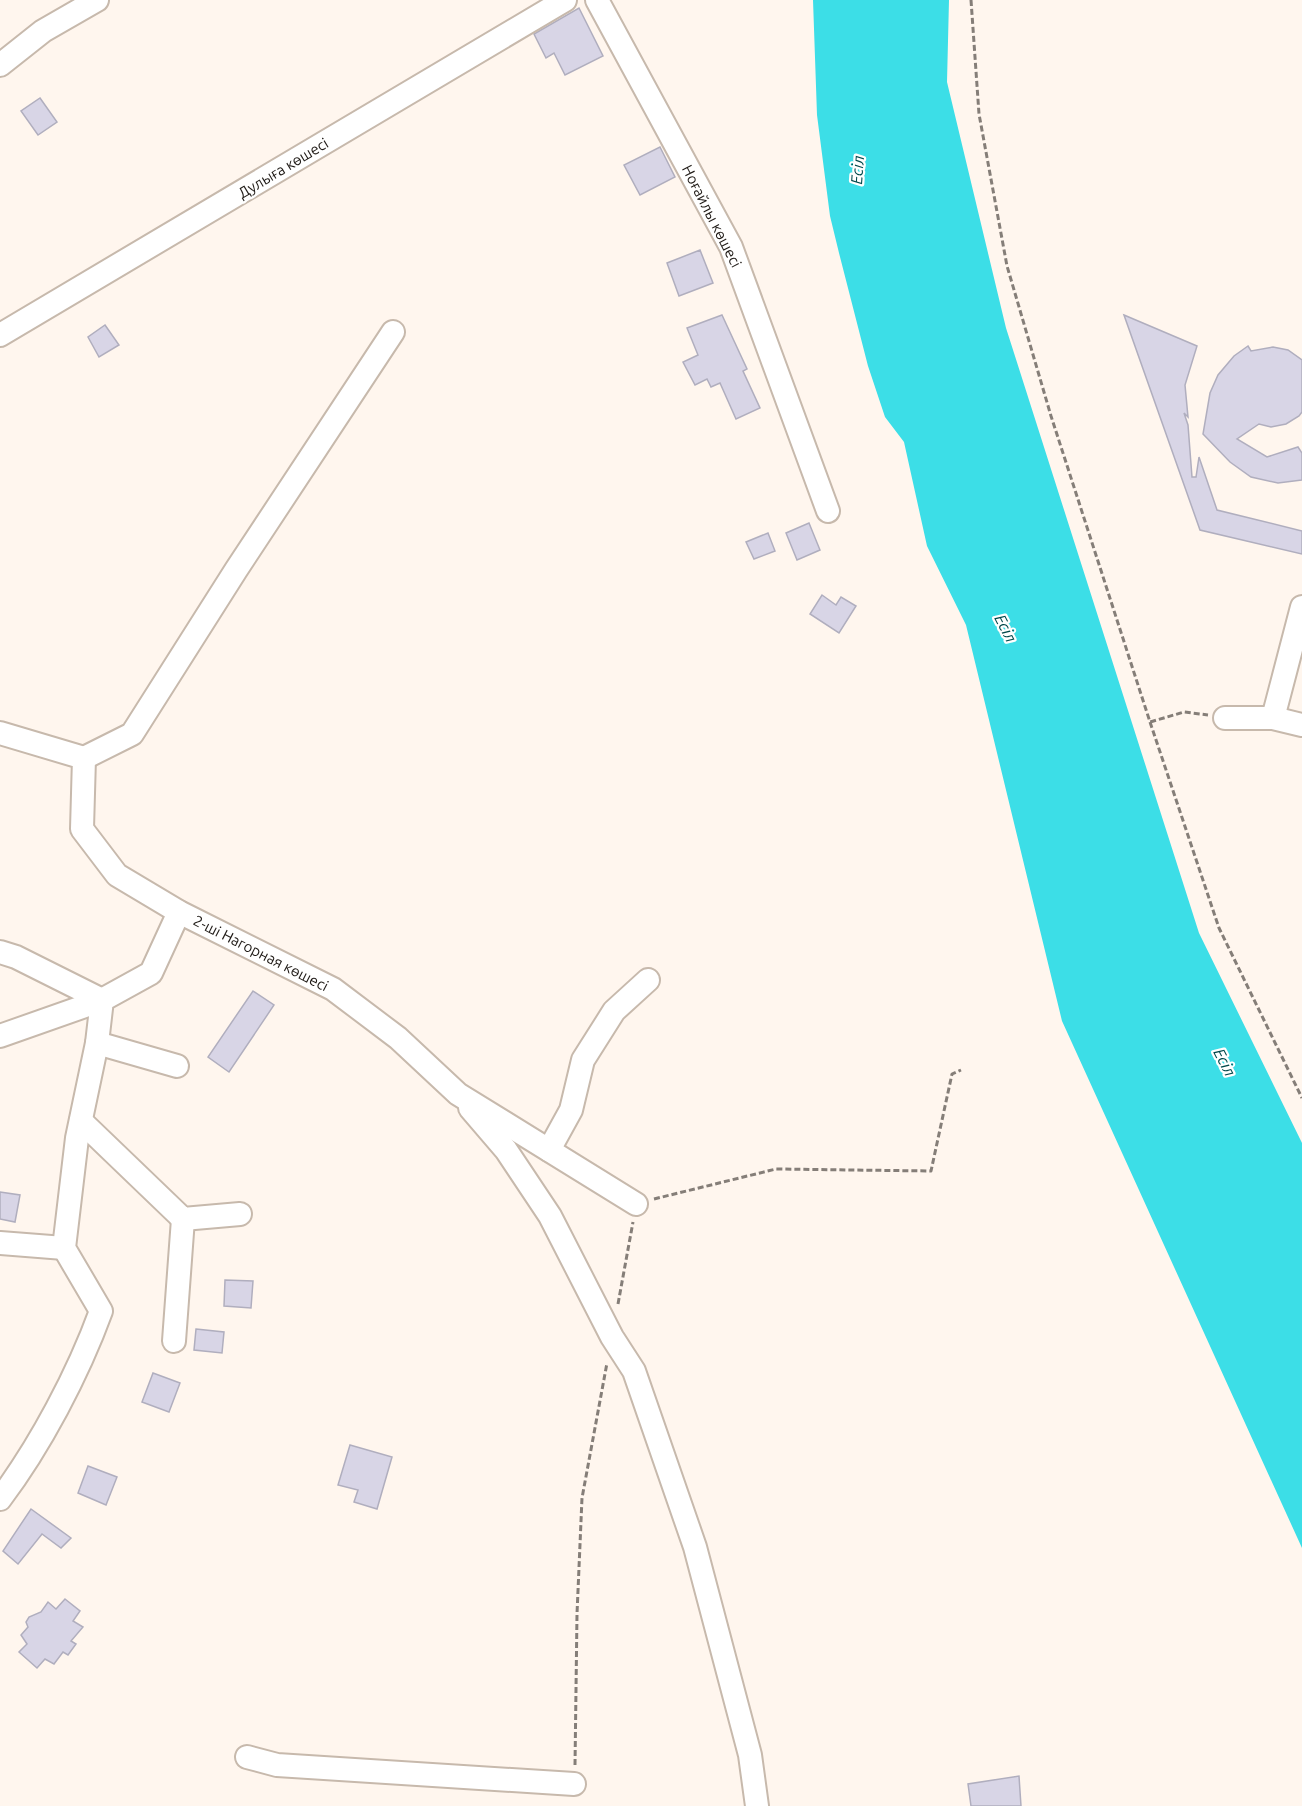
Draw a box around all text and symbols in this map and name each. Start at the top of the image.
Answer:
street label: Дулыға көшесі [235,134,331,202]
water label: Есіл [847,155,867,185]
street label: Ноғайлы көшесі [679,162,745,270]
water label: Есіл [991,611,1021,645]
street label: 2-ші Нагорная көшесі [191,912,331,994]
water label: Есіл [1210,1045,1240,1079]

